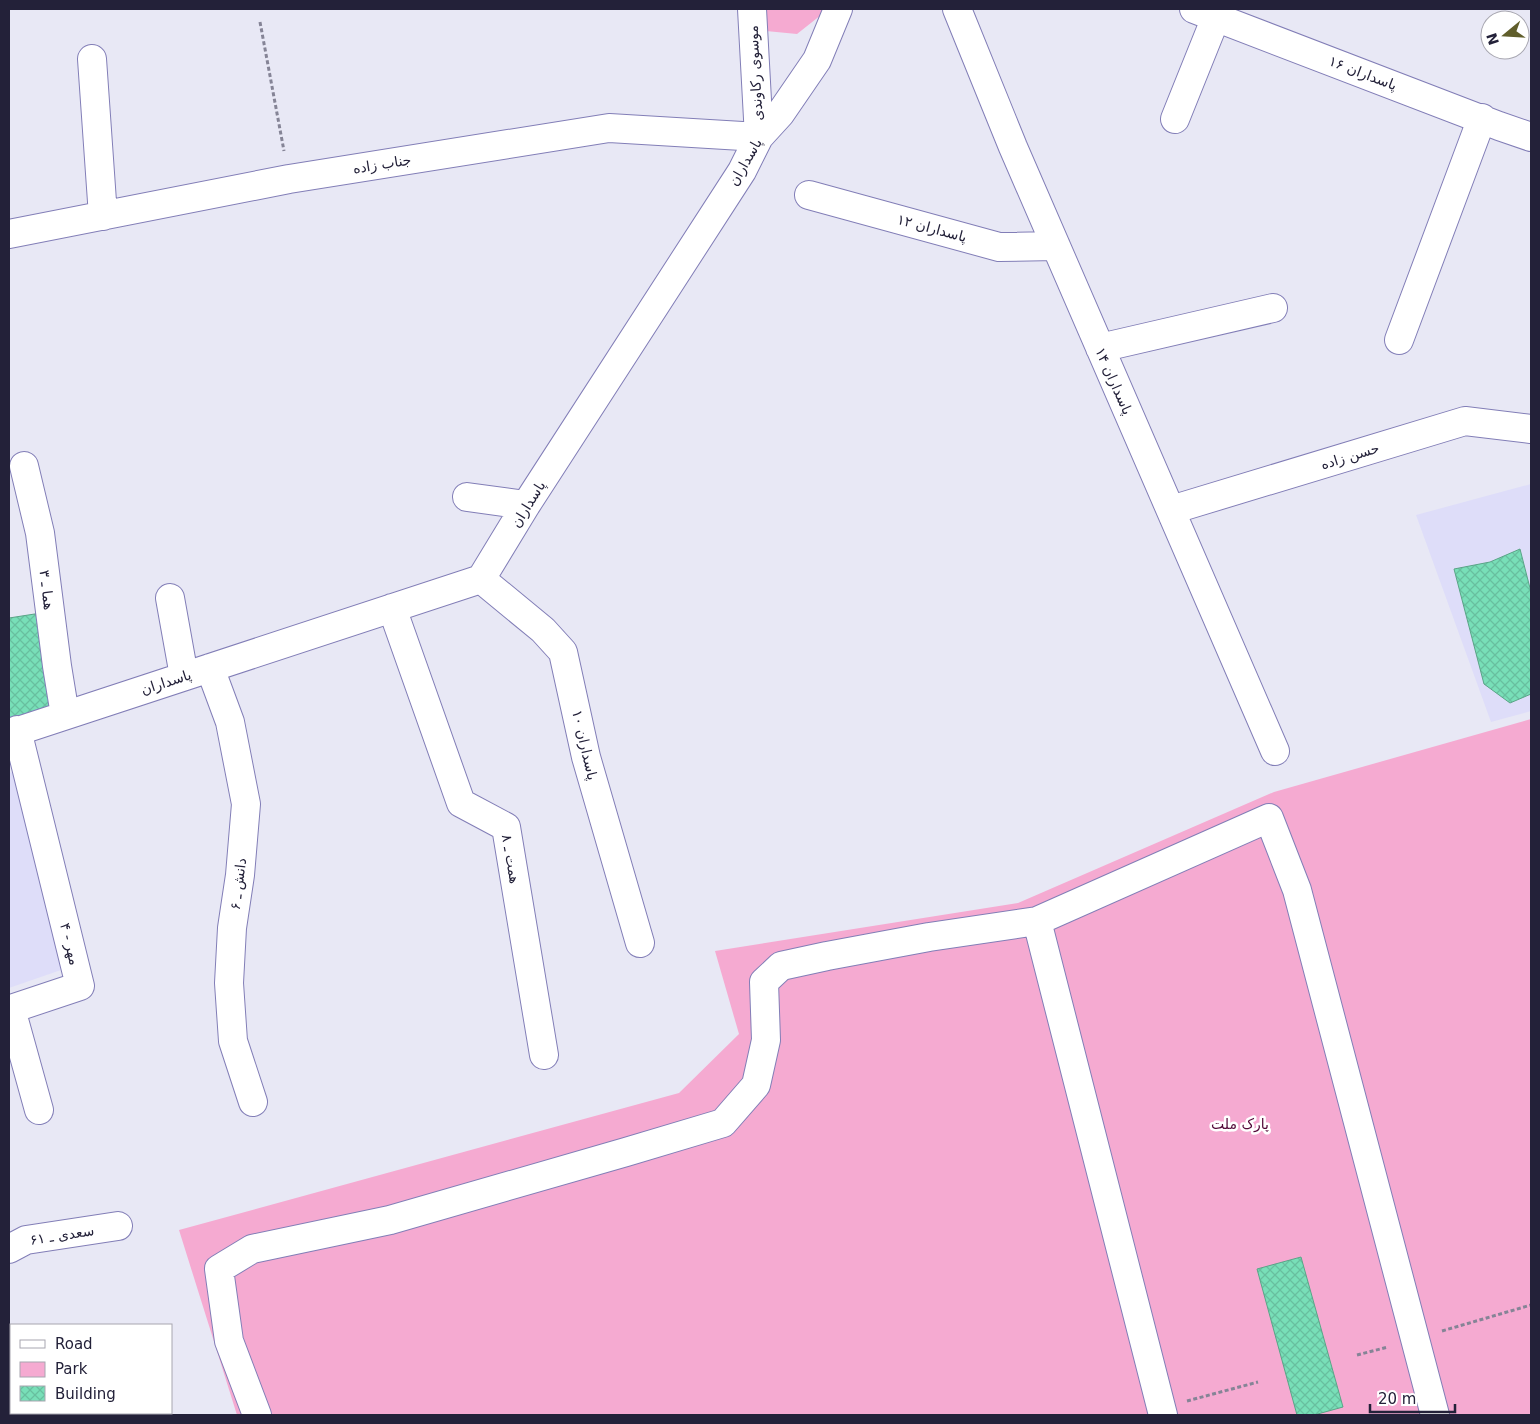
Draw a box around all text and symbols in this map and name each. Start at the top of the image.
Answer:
north arrow [1480,10,1530,60]
street label: موسوی رکاوندی [745,25,766,121]
text: N [1483,31,1502,47]
street label: پاسداران ۱۶ [1326,53,1399,94]
street label: پاسداران [725,135,766,189]
street label: جناب زاده [352,151,413,178]
street label: پاسداران ۱۲ [895,211,969,246]
street label: پاسداران ۱۴ [1091,345,1136,417]
street label: حسن زاده [1319,440,1382,473]
street label: پاسداران [507,478,549,531]
street label: هما ـ ۳ [37,569,57,611]
street label: پاسداران [139,666,194,699]
street label: پاسداران ۱۰ [568,708,601,782]
street label: همت ـ ۸ [499,833,523,885]
street label: دانش ـ ۶ [227,857,250,911]
street label: مهر - ۴ [56,921,83,967]
park label: پارک ملت [1211,1116,1269,1133]
street label: سعدی ـ ۶۱ [29,1222,95,1248]
legend [10,1324,172,1414]
text: Road [55,1335,93,1353]
text: Park [55,1360,88,1378]
scale bar [1370,1382,1455,1414]
text: Building [55,1385,116,1403]
text: 20 m [1378,1390,1416,1408]

